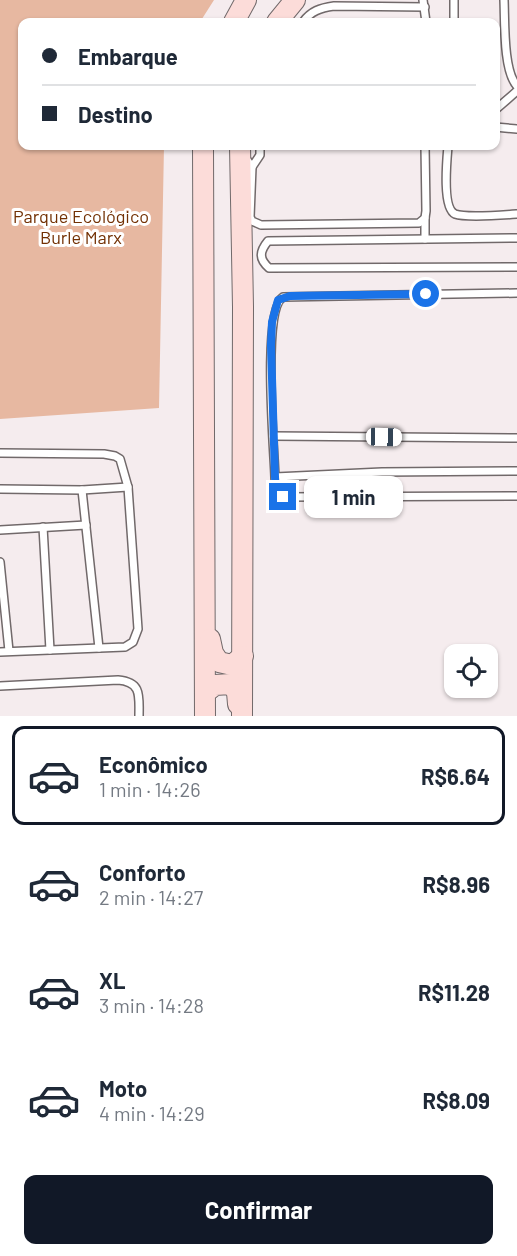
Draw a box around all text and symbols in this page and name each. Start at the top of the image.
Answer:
text: Embarque [78,43,178,69]
text: Destino [78,101,153,127]
park label: Parque Ecológico Burle Marx [13,205,149,248]
route start [412,280,439,307]
car [366,428,402,446]
callout: 1 min [304,476,403,518]
route end [269,483,296,510]
text: 1 min [332,485,375,509]
map controls [444,644,498,698]
button: locate [444,644,498,698]
icon: car [27,749,81,803]
text: Econômico [99,751,208,777]
text: R$6.64 [421,763,490,789]
text: 1 min · 14:26 [99,777,200,801]
icon: car [27,857,81,911]
text: Conforto [99,859,186,885]
text: R$8.96 [423,871,490,897]
text: 2 min · 14:27 [99,885,203,909]
icon: car [27,965,81,1019]
text: XL [99,967,125,993]
text: R$11.28 [418,979,490,1005]
text: 3 min · 14:28 [99,993,204,1017]
icon: car [27,1073,81,1127]
text: Moto [99,1075,147,1101]
text: R$8.09 [422,1087,490,1113]
text: 4 min · 14:29 [99,1101,205,1125]
button: Confirmar [24,1175,493,1244]

